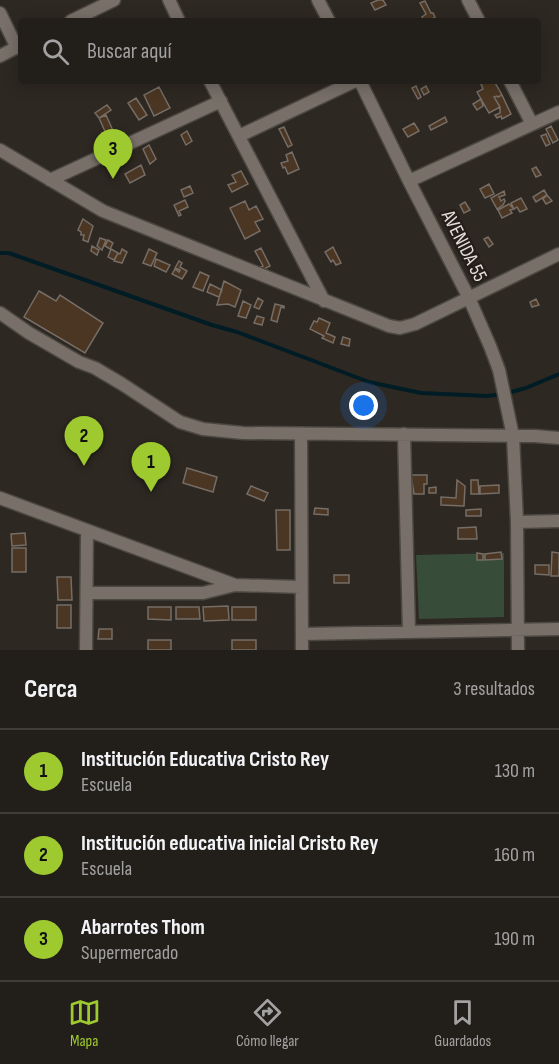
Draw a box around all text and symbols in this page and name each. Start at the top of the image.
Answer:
search box [18,18,541,84]
icon: search [39,35,72,68]
text: Buscar aquí [87,38,172,65]
pin: 3 [94,130,132,179]
street label: AVENIDA 55 [435,205,492,286]
your location [349,391,378,420]
pin: 2 [64,416,104,466]
pin: 1 [132,442,170,492]
text: Cerca [24,674,77,705]
text: 3 resultados [453,677,535,701]
text: Institución Educativa Cristo Rey [81,746,329,773]
text: 1 [40,759,47,783]
text: 130 m [495,759,535,783]
text: Escuela [81,773,132,797]
text: Institución educativa inicial Cristo Rey [81,830,378,857]
text: 2 [39,843,48,867]
text: 160 m [494,843,535,867]
text: Escuela [81,857,132,881]
text: Abarrotes Thom [81,914,205,941]
text: 3 [39,927,48,951]
text: 190 m [494,927,535,951]
text: Supermercado [81,941,178,965]
tab: Mapa [68,996,101,1051]
tab: Cómo llegar [236,996,299,1051]
tab: Guardados [434,996,491,1051]

